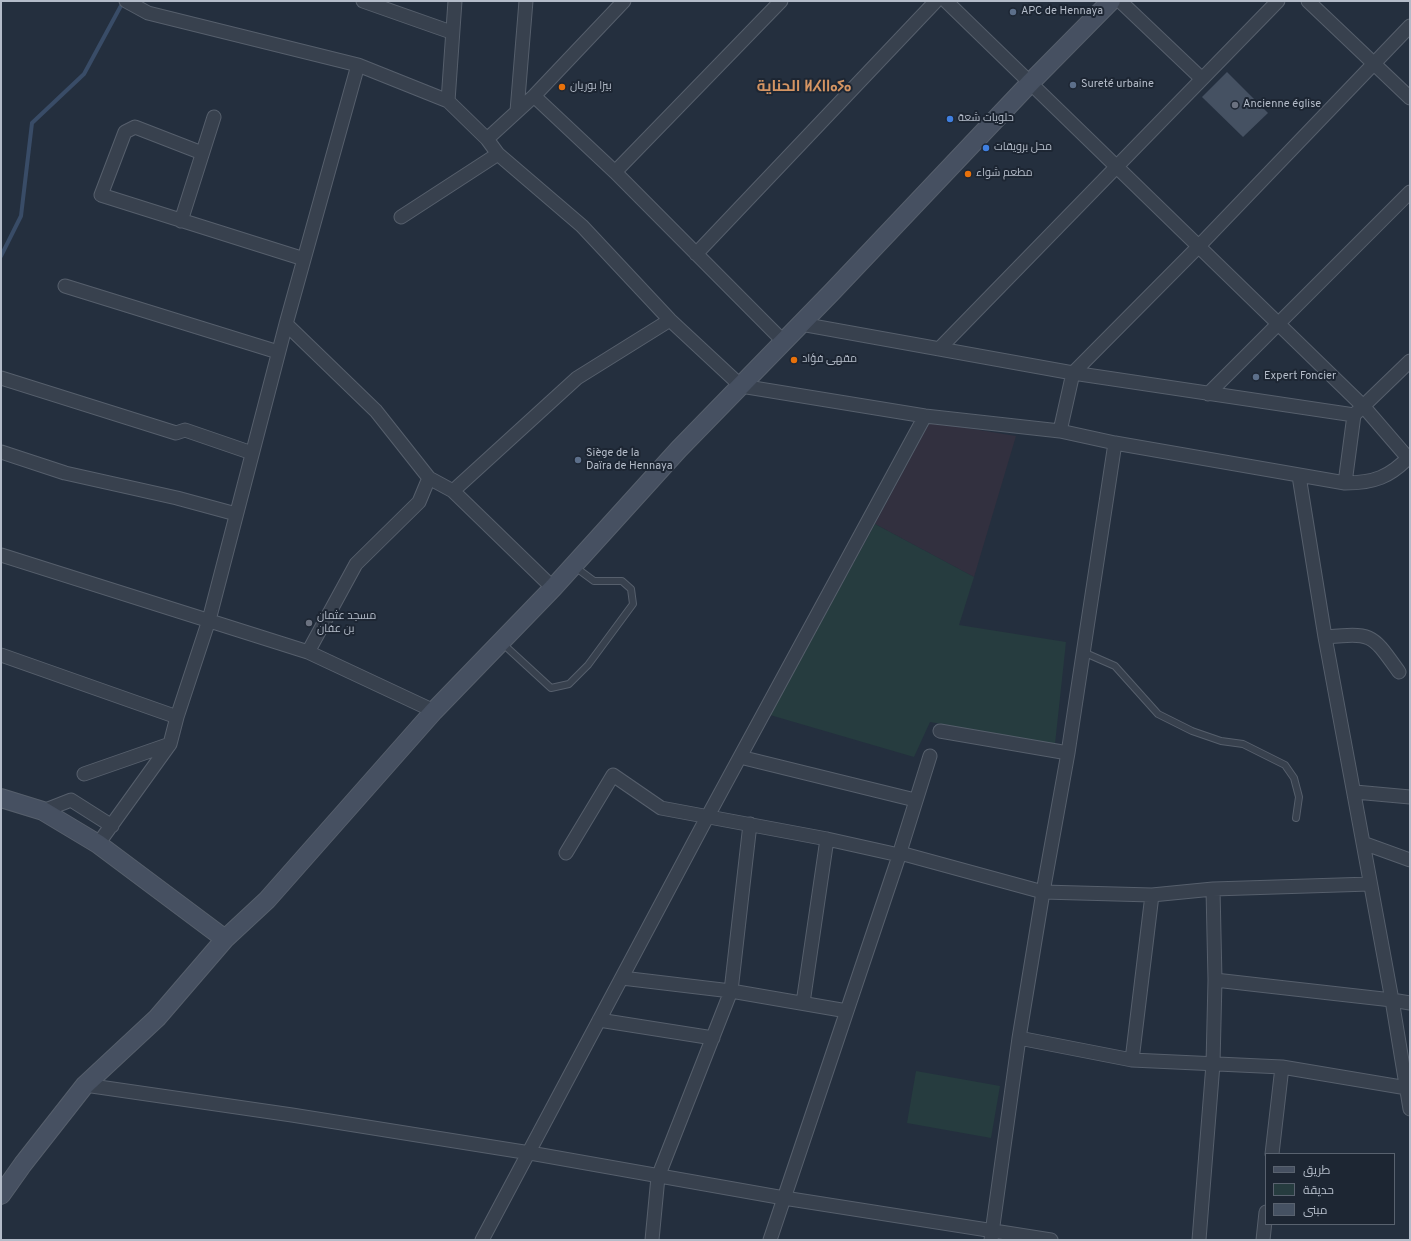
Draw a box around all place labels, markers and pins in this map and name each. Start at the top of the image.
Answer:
place label: APC de Hennaya [1021,5,1103,19]
marker: APC de Hennaya [1008,7,1018,17]
place label: Sureté urbaine [1081,78,1154,92]
place label: بيزا بوريان [570,80,612,94]
marker: Sureté urbaine [1068,80,1078,90]
marker: بيزا بوريان [557,82,567,92]
place label: Ancienne église [1243,98,1321,112]
marker: Ancienne église [1230,100,1240,110]
place label: حلويات شعة [958,112,1014,126]
marker: حلويات شعة [945,114,955,124]
place label: محل برويقات [994,141,1052,155]
marker: محل برويقات [981,143,991,153]
place label: مطعم شواء [976,167,1033,181]
marker: مطعم شواء [963,169,973,179]
place label: مقهى فؤاد [802,353,857,367]
marker: مقهى فؤاد [789,355,799,365]
place label: Expert Foncier [1264,370,1336,384]
marker: Expert Foncier [1251,372,1261,382]
place label: Siège de la Daïra de Hennaya [586,447,672,473]
marker: Siège de la Daïra de Hennaya [573,455,583,465]
place label: مسجد عثمان بن عفان [317,610,376,636]
marker: مسجد عثمان بن عفان [304,618,314,628]

